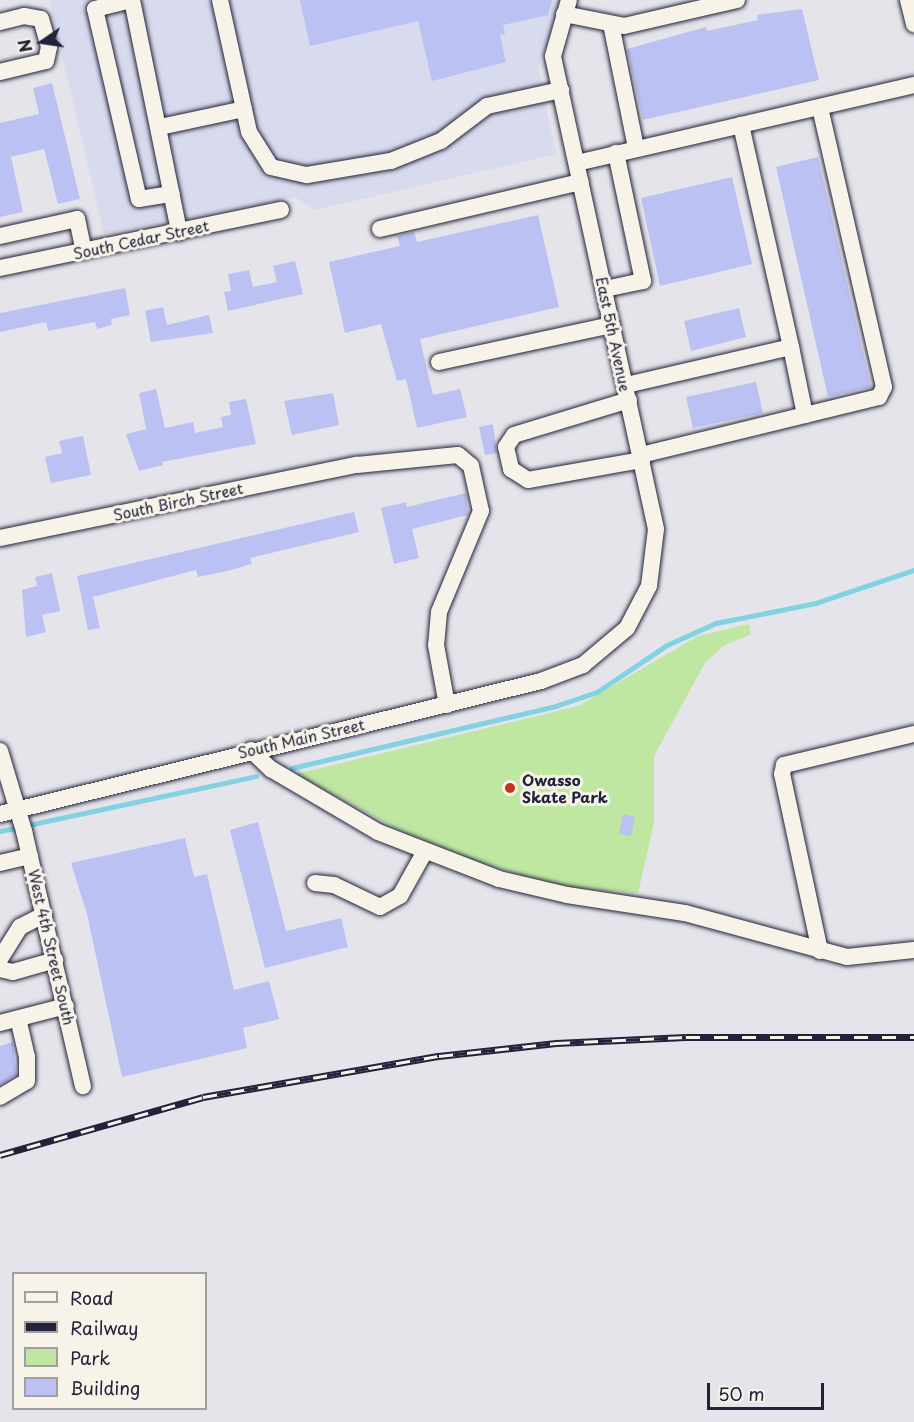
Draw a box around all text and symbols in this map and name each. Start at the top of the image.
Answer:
north arrow [12,12,72,72]
text: N [11,37,38,55]
street label: South Cedar Street [71,216,211,262]
street label: East 5th Avenue [593,275,635,393]
street label: South Birch Street [111,478,245,524]
street label: South Main Street [235,714,367,762]
place label: Owasso Skate Park [522,770,608,805]
marker: Owasso Skate Park [503,781,517,795]
street label: West 4th Street South [25,867,79,1027]
legend [12,1272,207,1410]
text: Road [70,1284,114,1311]
text: Railway [70,1314,138,1341]
text: Park [70,1344,110,1371]
scale bar [710,1371,827,1409]
text: Building [70,1374,140,1401]
text: 50 m [718,1380,765,1407]

